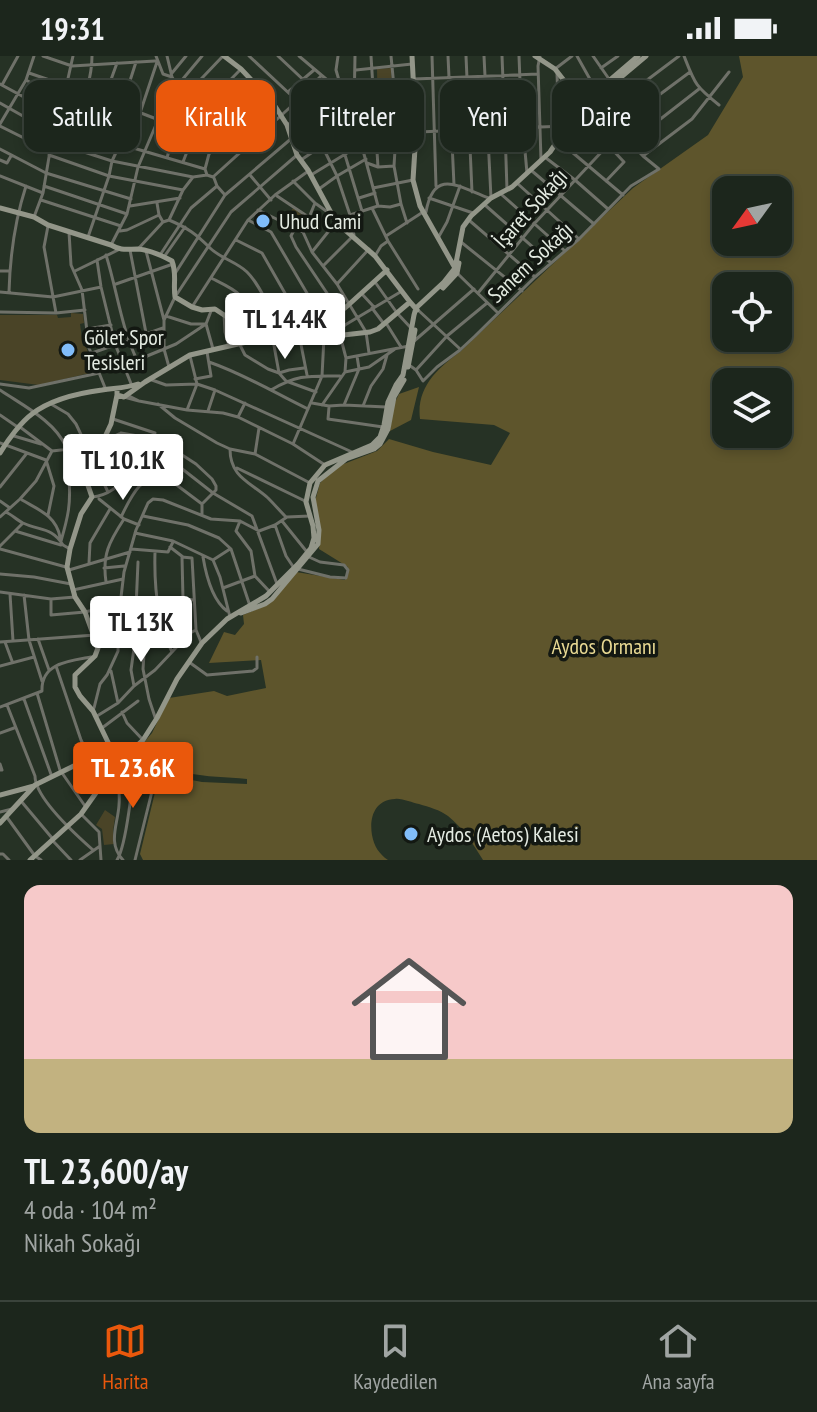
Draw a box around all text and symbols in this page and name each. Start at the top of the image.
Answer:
text: 19:31 [40,9,105,48]
chip: Satılık [24,80,140,152]
chip: Kiralık [156,80,275,152]
chip: Filtreler [291,80,424,152]
chip: Yeni [440,80,536,152]
chip: Daire [552,80,659,152]
street label: İşaret Sokağı [487,162,573,254]
north arrow [712,176,792,256]
map controls [712,176,792,448]
place label: Uhud Cami [279,207,362,235]
marker: Uhud Cami [254,212,272,230]
street label: Sanem Sokağı [482,215,578,309]
button: locate [712,272,792,352]
pin: TL 14.4K [202,293,368,361]
text: TL 14.4K [243,302,327,335]
place label: Gölet Spor Tesisleri [84,323,164,376]
marker: Gölet Spor Tesisleri [59,341,77,359]
button: layers [712,368,792,448]
pin: TL 10.1K [40,434,206,502]
text: TL 10.1K [81,443,165,476]
pin: TL 13K [76,596,206,664]
text: TL 13K [108,605,174,638]
park label: Aydos Ormanı [552,632,656,660]
pin: TL 23.6K [50,742,216,810]
text: TL 23.6K [91,751,175,784]
place label: Aydos (Aetos) Kalesi [427,820,579,848]
marker: Aydos (Aetos) Kalesi [402,825,420,843]
icon: home [337,937,481,1081]
text: TL 23,600/ay [24,1149,188,1193]
text: 4 oda · 104 m² [24,1193,157,1226]
text: Nikah Sokağı [24,1226,141,1259]
tab: Harita [102,1319,149,1395]
tab: Kaydedilen [353,1319,437,1395]
tab: Ana sayfa [642,1319,715,1395]

